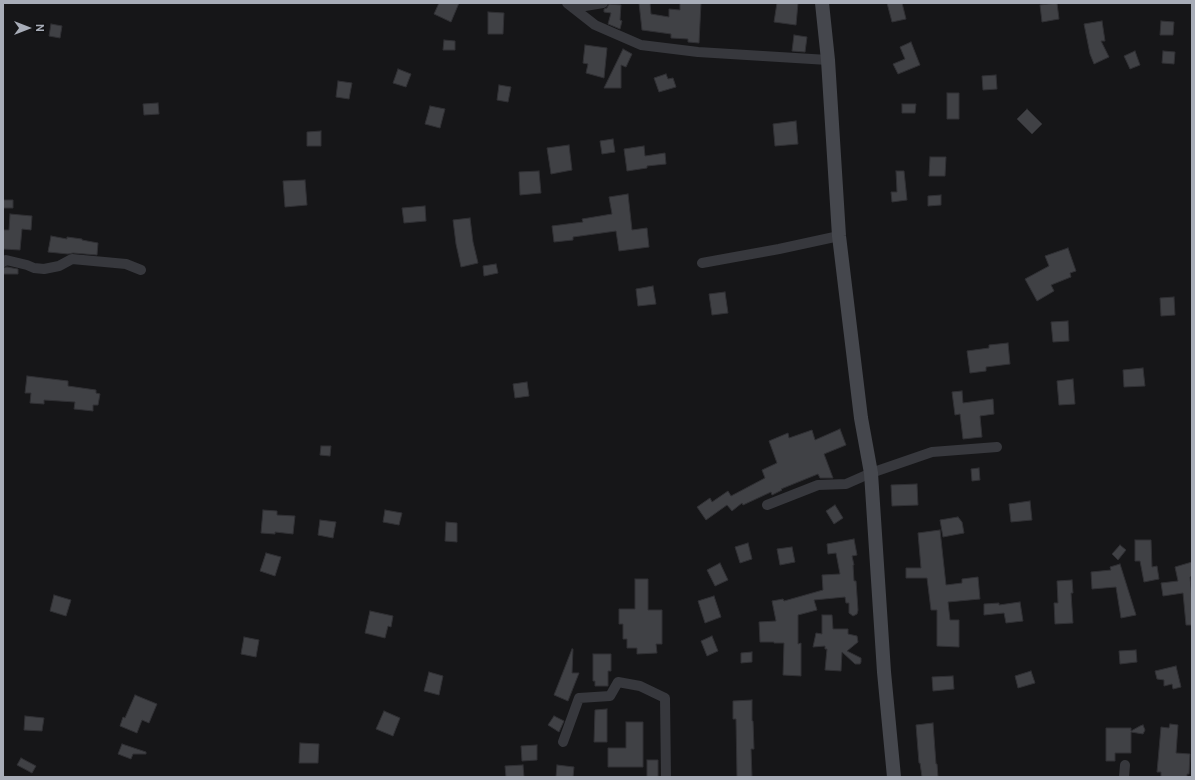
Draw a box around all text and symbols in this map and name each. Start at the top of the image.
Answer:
north arrow [8,8,48,48]
text: N [33,24,47,32]

